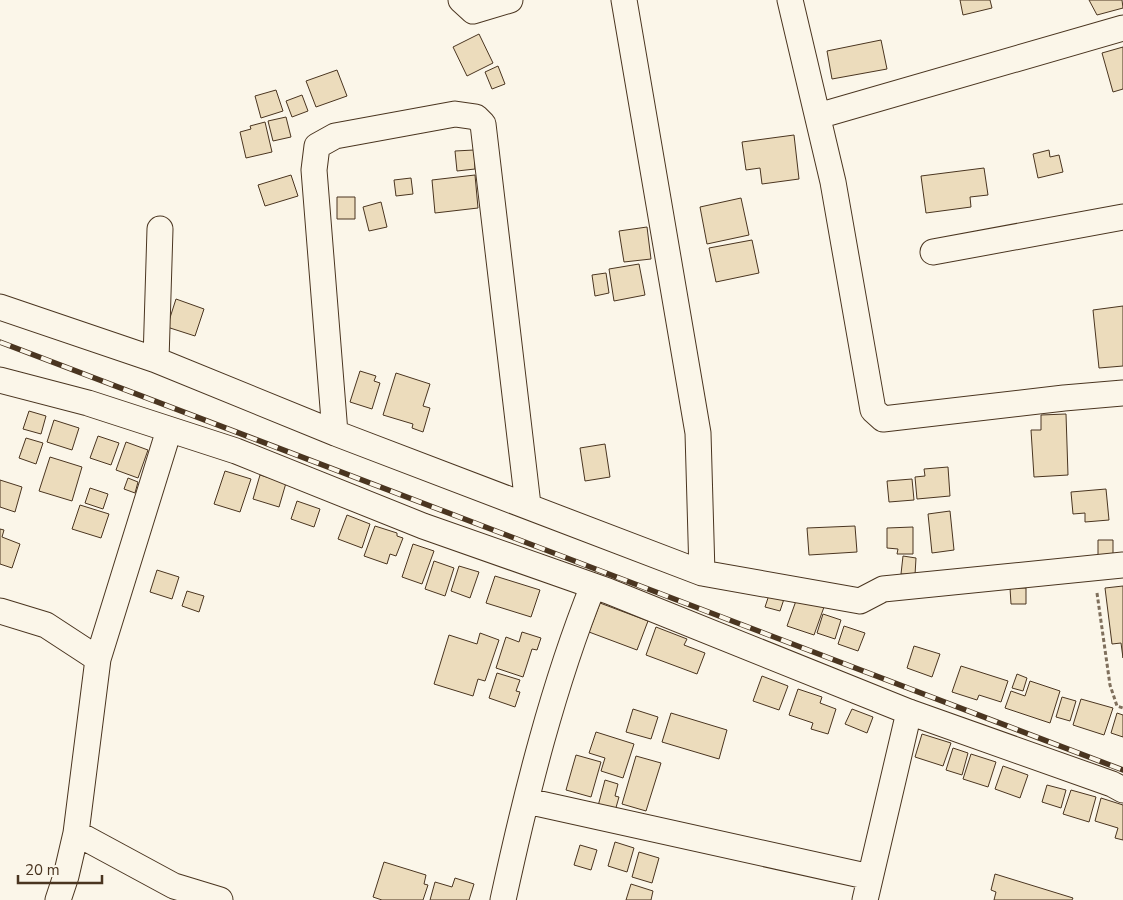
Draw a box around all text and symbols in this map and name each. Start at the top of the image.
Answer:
scale bar [18,852,101,884]
text: 20 m [25,860,60,880]

